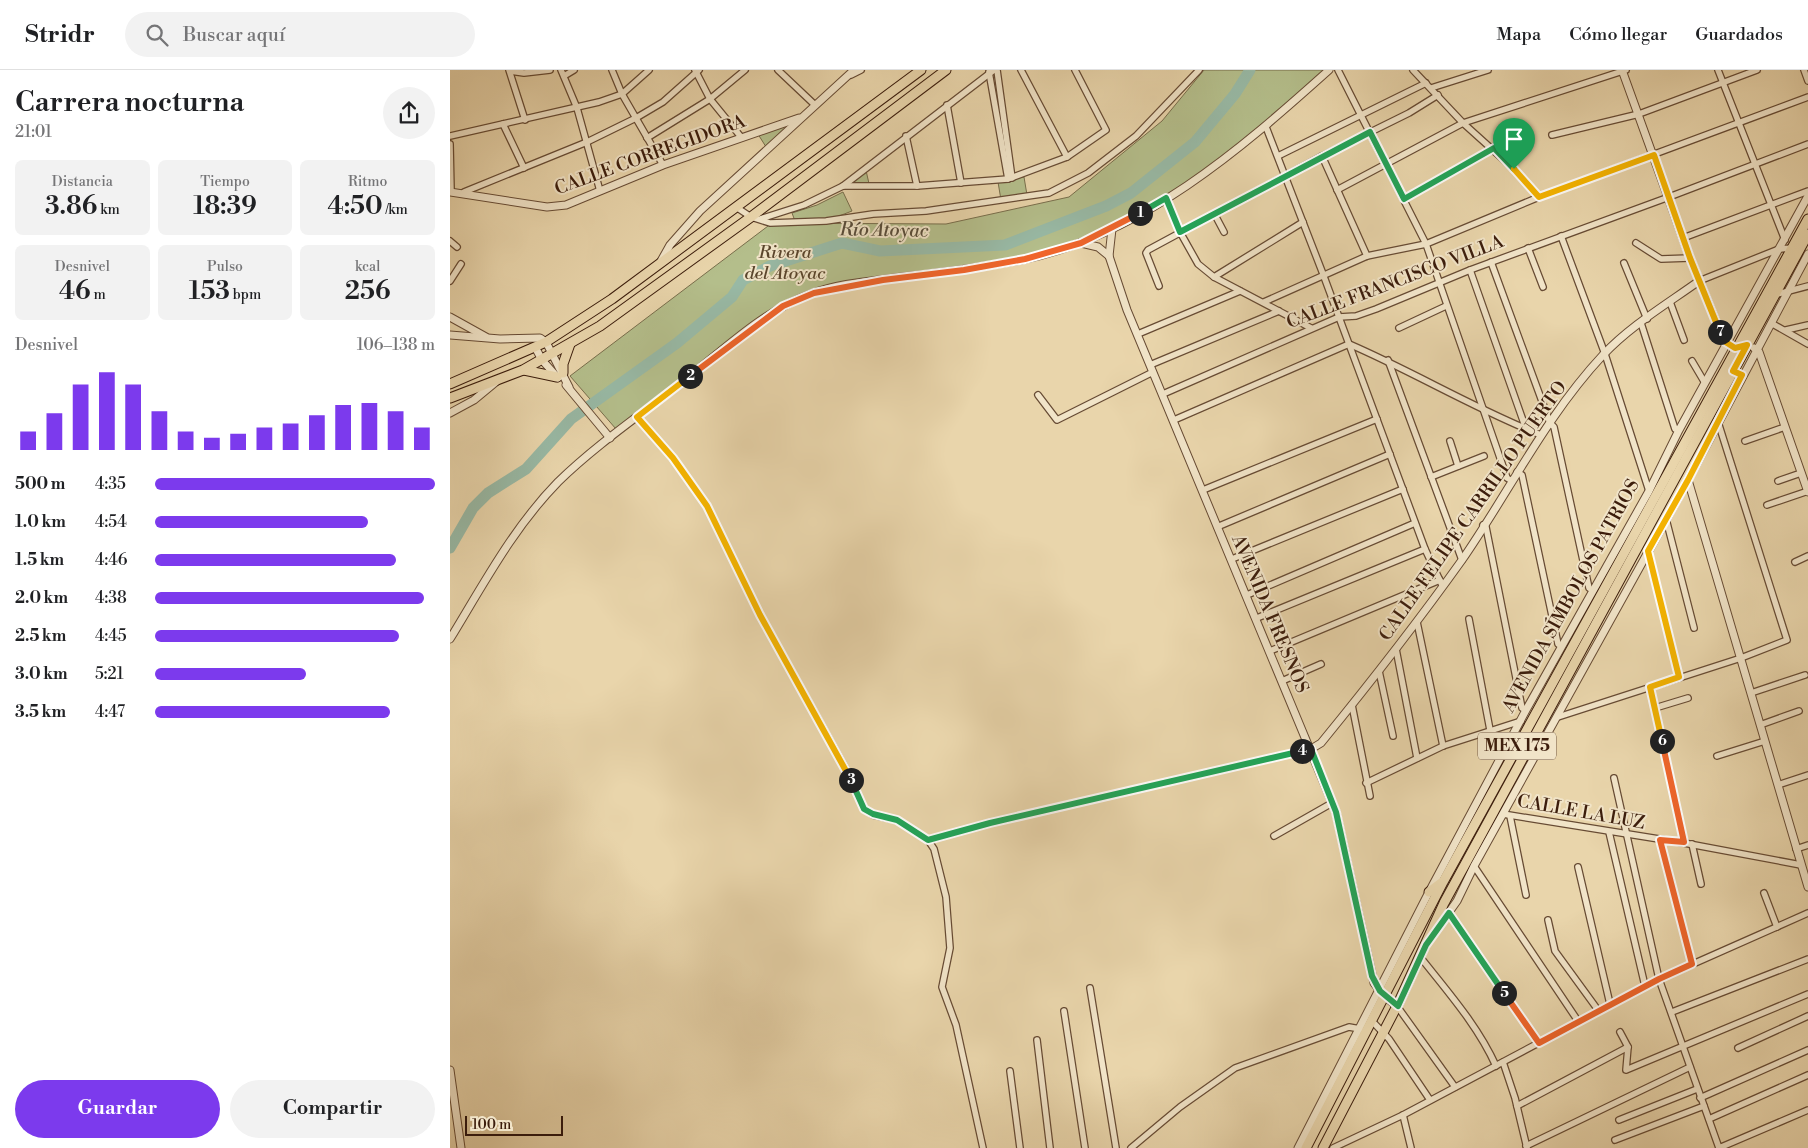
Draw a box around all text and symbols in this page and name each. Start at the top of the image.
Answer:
search box [125,12,475,57]
text: Stridr [25,20,95,50]
icon: search [143,21,171,49]
text: Buscar aquí [183,23,285,47]
text: Mapa [1497,23,1541,46]
text: Cómo llegar [1569,23,1667,46]
text: Guardados [1695,23,1783,46]
text: Carrera nocturna [15,85,244,120]
button: share [383,87,435,139]
street label: CALLE CORREGIDORA [551,110,749,200]
pin [1493,118,1535,169]
text: 21:01 [15,122,52,142]
icon: arrive [1500,125,1528,153]
text: Distancia [52,173,113,191]
text: Tiempo [200,173,250,191]
text: Ritmo [348,173,387,191]
text: 3.86 [45,191,97,222]
text: 18:39 [193,191,257,222]
text: 4:50 [328,191,383,222]
pin: 1 [1128,200,1152,226]
text: km [97,201,120,219]
text: /km [383,201,408,219]
text: 1 [1137,204,1144,222]
water label: Río Atoyac [838,217,929,243]
street label: CALLE FRANCISCO VILLA [1283,230,1507,334]
park label: Rivera del Atoyac [745,241,826,285]
text: Desnivel [55,258,110,276]
text: Pulso [207,258,243,276]
text: kcal [355,258,380,276]
text: 46 [59,276,91,307]
text: 153 [189,276,230,307]
text: 256 [345,276,390,307]
text: m [91,286,106,304]
text: bpm [230,286,261,304]
pin: 7 [1708,320,1732,344]
text: 7 [1716,323,1725,341]
text: Desnivel [15,335,78,355]
text: 106–138 m [357,335,435,355]
pin: 2 [678,364,702,388]
text: 2 [686,367,695,385]
street label: CALLE FELIPE CARRILLO PUERTO [1374,377,1572,645]
text: 500 m [15,474,65,494]
text: 4:35 [95,474,126,494]
street label: AVENIDA SÍMBOLOS PATRIOS [1497,475,1645,718]
text: 1.0 km [15,512,66,532]
text: 4:54 [95,512,127,532]
street label: AVENIDA FRESNOS [1226,531,1314,697]
text: 1.5 km [15,550,64,570]
text: 4:46 [95,550,127,570]
text: 2.0 km [15,588,68,608]
text: 4:38 [95,588,127,608]
text: 2.5 km [15,626,66,646]
text: 4:45 [95,626,126,646]
text: 3.0 km [15,664,68,684]
text: 5:21 [95,664,124,684]
text: 3.5 km [15,702,66,722]
text: 4:47 [95,702,125,722]
pin: 6 [1650,728,1674,754]
road number: MEX 175 [1478,732,1556,759]
text: 6 [1658,732,1667,750]
pin: 4 [1290,738,1314,764]
text: 4 [1298,742,1307,760]
pin: 3 [838,768,864,792]
text: 3 [847,771,856,789]
street label: CALLE LA LUZ [1515,789,1647,835]
pin: 5 [1492,980,1516,1006]
text: 5 [1500,984,1509,1002]
button: Guardar [15,1080,220,1138]
button: Compartir [230,1080,435,1138]
scale bar [465,1113,562,1136]
text: 100 m [472,1116,511,1134]

